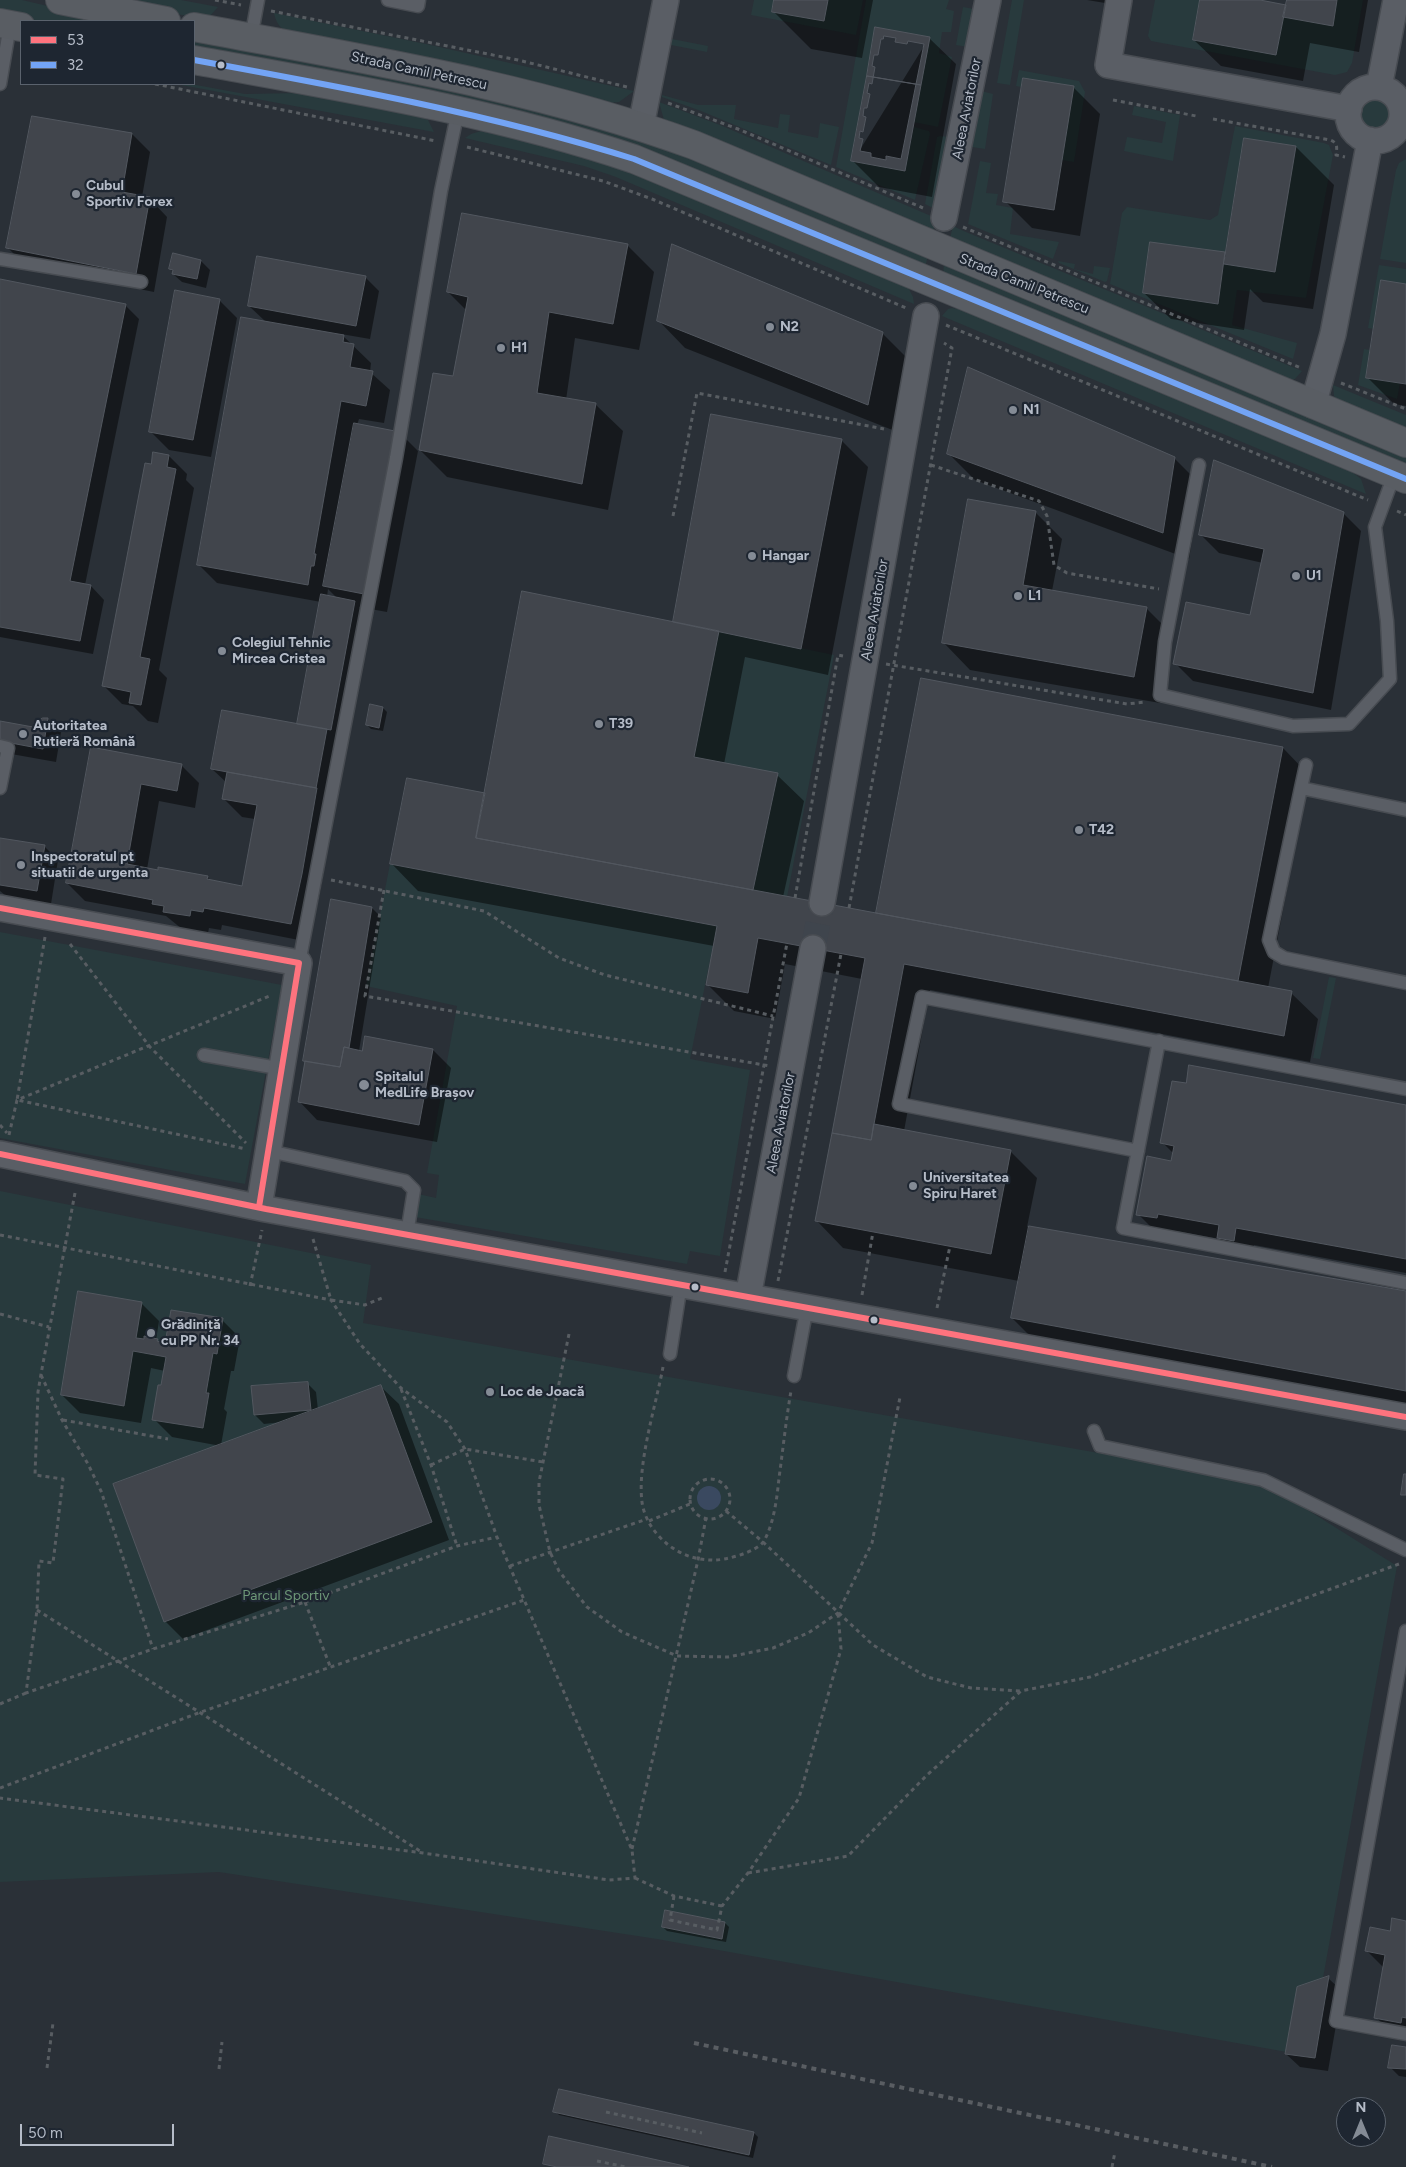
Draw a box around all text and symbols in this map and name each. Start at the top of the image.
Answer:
legend [20,20,195,85]
text: 53 [67,31,84,49]
street label: Strada Camil Petrescu [349,48,489,94]
text: 32 [67,56,84,74]
street label: Aleea Aviatorilor [949,57,985,161]
unlabelled marker [216,60,226,70]
place label: Cubul Sportiv Forex [86,178,173,210]
marker: Cubul Sportiv Forex [70,188,82,200]
street label: Strada Camil Petrescu [957,250,1091,318]
place label: N2 [780,319,799,335]
marker: N2 [764,321,776,333]
place label: H1 [511,340,527,356]
marker: H1 [495,342,507,354]
place label: N1 [1023,402,1040,418]
marker: N1 [1007,404,1019,416]
place label: Hangar [762,548,809,564]
marker: Hangar [746,550,758,562]
street label: Aleea Aviatorilor [858,558,892,662]
place label: U1 [1306,568,1322,584]
marker: U1 [1290,570,1302,582]
place label: L1 [1028,588,1041,604]
marker: L1 [1012,590,1024,602]
place label: Colegiul Tehnic Mircea Cristea [232,635,331,668]
marker: Colegiul Tehnic Mircea Cristea [216,645,228,657]
place label: T39 [609,716,633,732]
place label: Autoritatea Rutieră Română [33,718,135,750]
marker: T39 [593,718,605,730]
marker: Autoritatea Rutieră Română [17,728,29,740]
place label: T42 [1089,822,1114,838]
marker: T42 [1073,824,1085,836]
place label: Inspectoratul pt situatii de urgenta [31,849,148,882]
marker: Inspectoratul pt situatii de urgenta [15,859,27,871]
place label: Spitalul MedLife Brașov [375,1069,474,1102]
street label: Aleea Aviatorilor [763,1071,799,1175]
marker: Spitalul MedLife Brașov [357,1078,371,1092]
place label: Universitatea Spiru Haret [923,1170,1009,1202]
marker: Universitatea Spiru Haret [907,1180,919,1192]
unlabelled marker [690,1282,700,1292]
unlabelled marker [869,1315,879,1325]
place label: Grădiniță cu PP Nr. 34 [161,1317,240,1350]
marker: Grădiniță cu PP Nr. 34 [145,1327,157,1339]
place label: Loc de Joacă [500,1384,584,1400]
marker: Loc de Joacă [484,1386,496,1398]
park label: Parcul Sportiv [242,1588,330,1604]
north arrow [1336,2097,1386,2147]
text: N [1356,2099,1366,2116]
scale bar [22,2114,176,2146]
text: 50 m [28,2124,63,2142]

